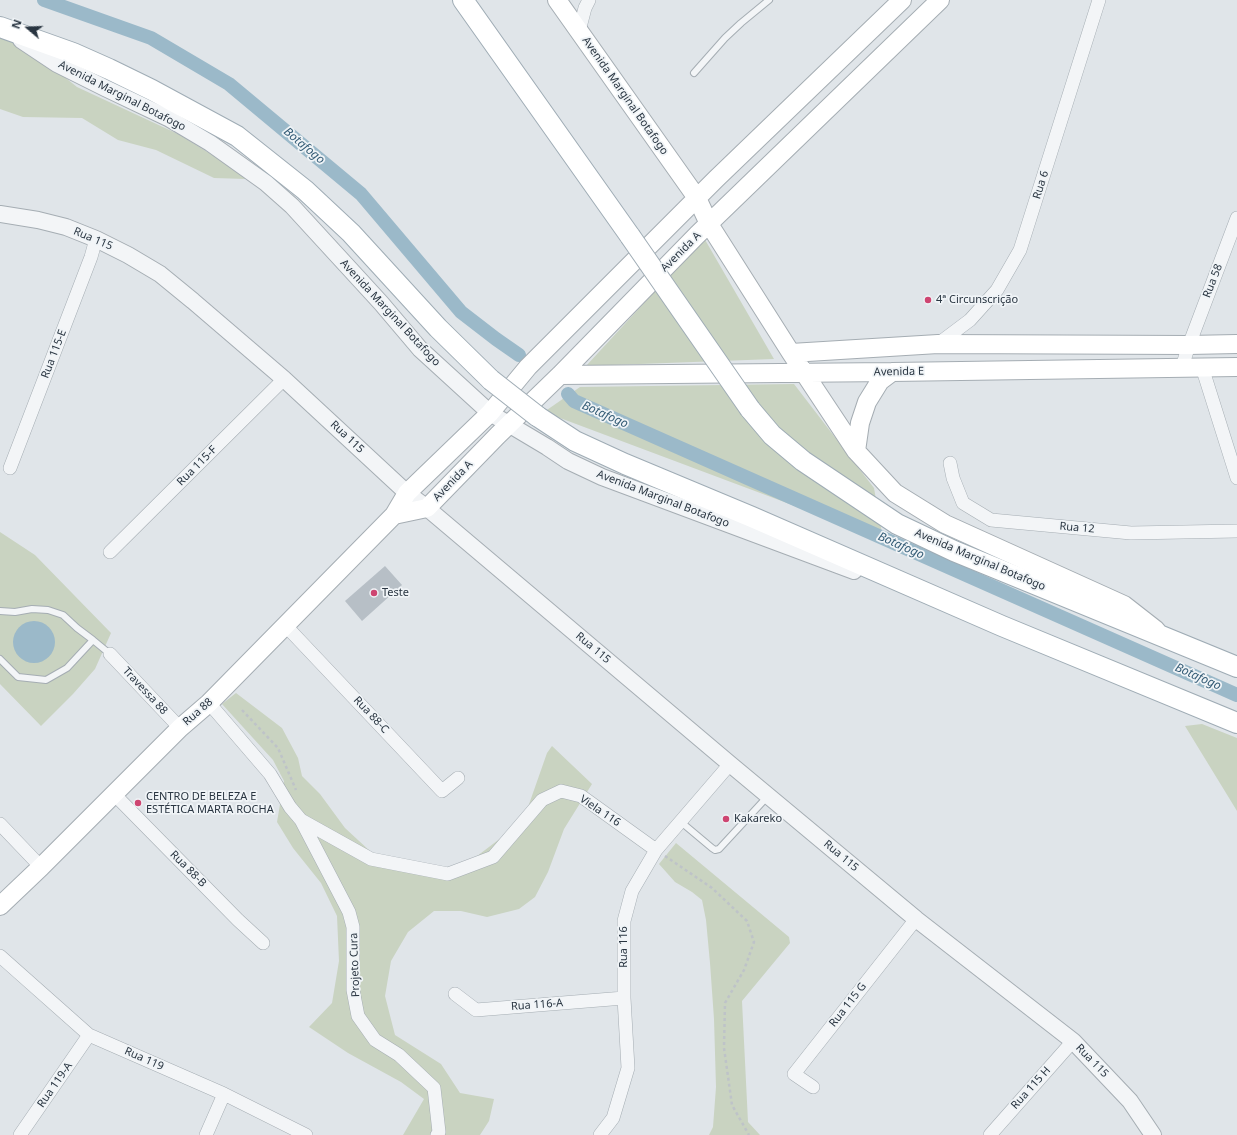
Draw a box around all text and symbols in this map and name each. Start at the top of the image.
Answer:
north arrow [8,8,48,48]
text: N [8,17,25,31]
street label: Avenida Marginal Botafogo [579,35,671,157]
street label: Avenida Marginal Botafogo [56,58,188,134]
water label: Botafogo [281,125,327,167]
street label: Rua 6 [1030,169,1052,201]
street label: Rua 115 [71,225,115,253]
street label: Avenida A [658,229,704,275]
street label: Avenida Marginal Botafogo [337,257,443,369]
street label: Rua 58 [1201,262,1225,300]
place label: 4ª Circunscrição [936,293,1018,307]
marker: 4ª Circunscrição [923,295,933,305]
street label: Rua 115-E [39,328,69,380]
street label: Avenida E [874,365,924,379]
water label: Botafogo [580,398,630,432]
street label: Rua 115 [327,418,367,456]
street label: Rua 115-F [174,443,220,489]
street label: Avenida A [430,458,476,504]
street label: Avenida Marginal Botafogo [595,468,731,530]
street label: Rua 12 [1059,520,1095,536]
street label: Avenida Marginal Botafogo [913,526,1047,594]
water label: Botafogo [876,529,926,563]
place label: Teste [382,586,409,600]
marker: Teste [369,588,379,598]
street label: Rua 115 [573,630,613,666]
water label: Botafogo [1173,660,1223,694]
street label: Travessa 88 [120,665,170,717]
street label: Rua 88-C [351,694,391,736]
street label: Rua 88 [180,695,216,729]
place label: CENTRO DE BELEZA E ESTÉTICA MARTA ROCHA [146,790,274,816]
street label: Viela 116 [577,793,623,829]
marker: CENTRO DE BELEZA E ESTÉTICA MARTA ROCHA [133,798,143,808]
place label: Kakareko [734,812,782,826]
marker: Kakareko [721,814,731,824]
street label: Rua 115 [821,838,861,874]
street label: Rua 88-B [167,848,209,890]
street label: Rua 116 [617,926,631,968]
street label: Projeto Cura [347,933,363,997]
street label: Rua 115 G [827,980,869,1030]
street label: Rua 116-A [511,997,563,1013]
street label: Rua 115 [1073,1041,1111,1081]
street label: Rua 119 [122,1045,166,1073]
street label: Rua 119-A [35,1060,75,1110]
street label: Rua 115 H [1009,1064,1053,1112]

